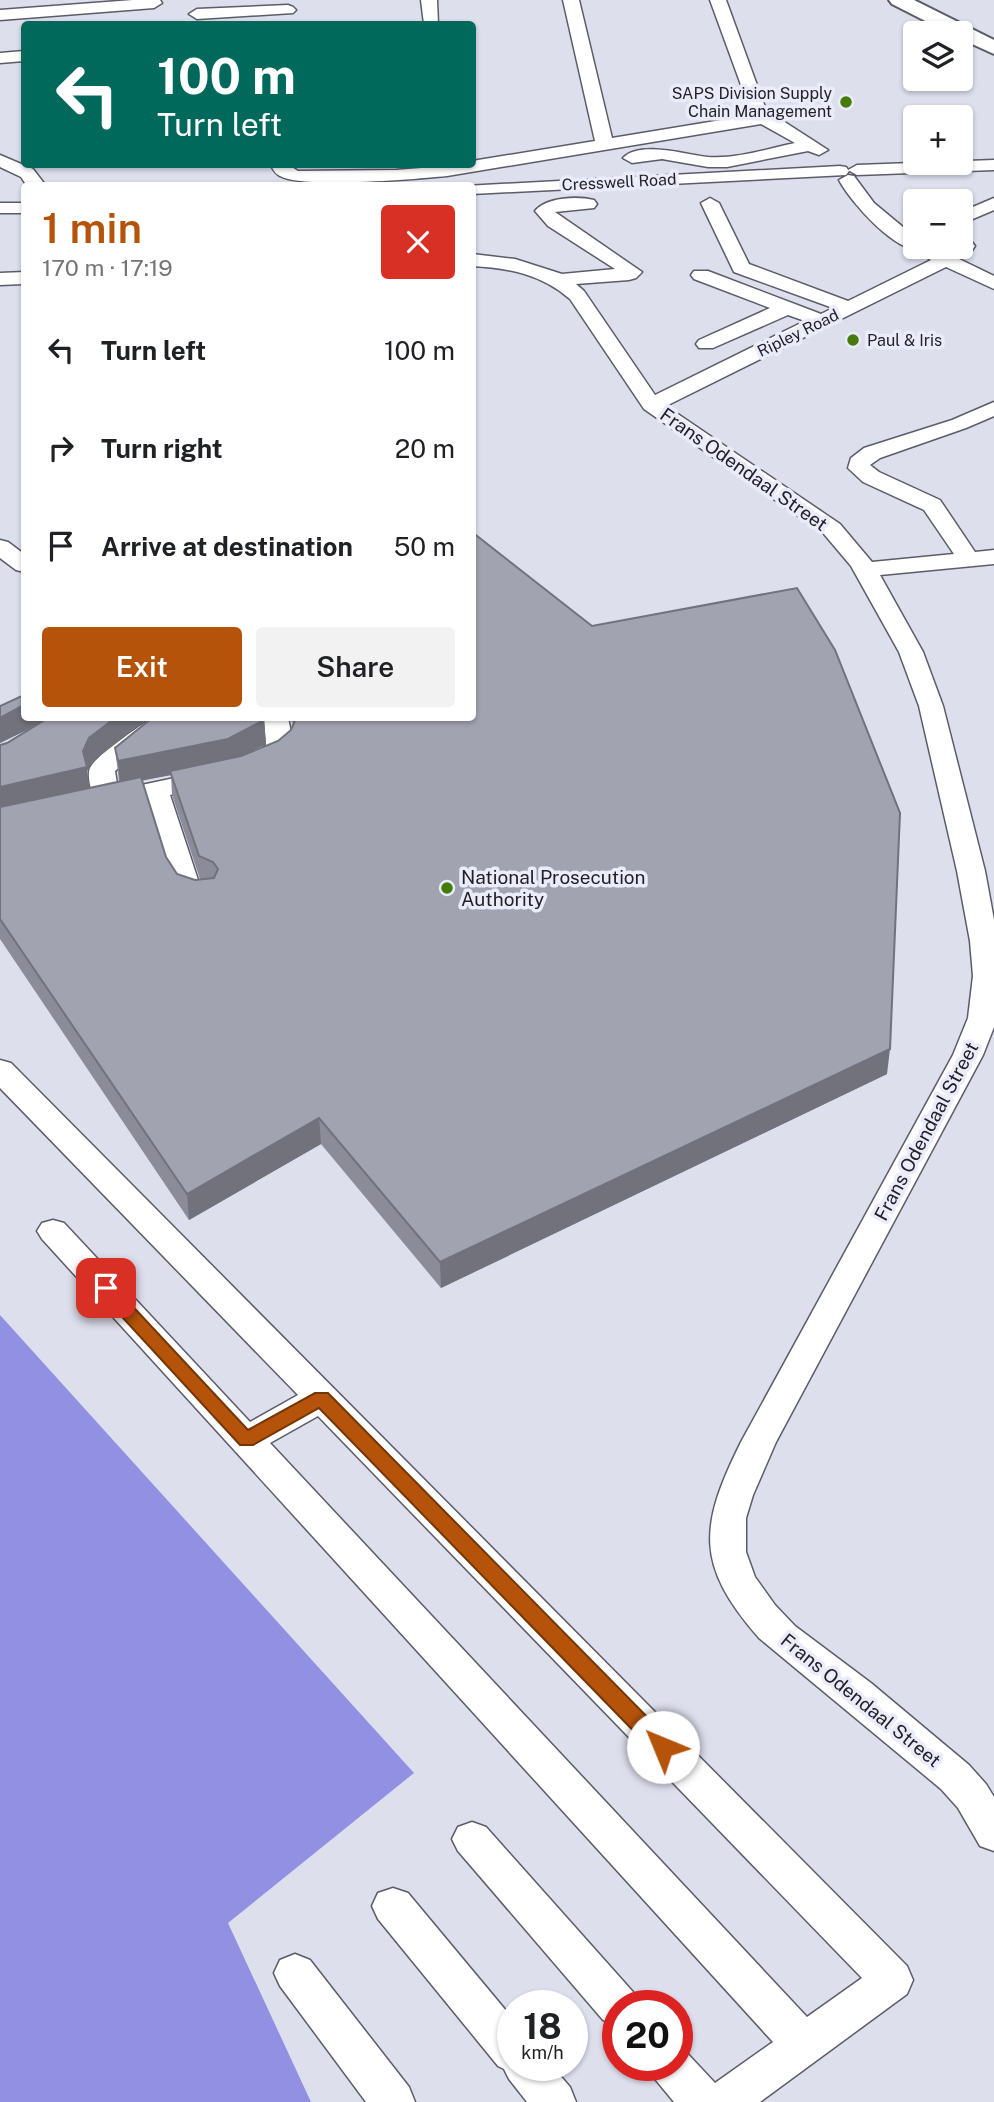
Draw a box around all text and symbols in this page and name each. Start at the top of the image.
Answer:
map controls [903,21,973,259]
button: layers [903,21,973,91]
text: 100 m [157,47,296,105]
icon: left [42,49,133,140]
place label: SAPS Division Supply Chain Management [672,84,832,121]
marker: SAPS Division Supply Chain Management [838,94,854,110]
button: + [903,105,973,175]
text: Turn left [157,106,282,143]
street label: Cresswell Road [561,170,677,194]
button: − [903,189,973,259]
text: 1 min [42,203,142,252]
button: close [381,205,455,279]
text: 170 m · 17:19 [42,254,173,281]
street label: Ripley Road [754,305,842,361]
icon: left [42,331,80,369]
place label: Paul & Iris [867,331,942,350]
marker: Paul & Iris [845,332,861,348]
text: Turn left [101,335,206,366]
text: 100 m [384,335,455,366]
street label: Frans Odendaal Street [656,403,832,535]
icon: right [42,429,80,467]
text: Turn right [101,433,223,464]
text: 20 m [395,433,455,464]
icon: arrive [42,527,80,565]
text: Arrive at destination [101,531,353,562]
text: 50 m [394,531,455,562]
button: Exit [42,627,242,707]
button: Share [256,627,455,707]
place label: National Prosecution Authority [461,866,646,910]
marker: National Prosecution Authority [439,880,455,896]
street label: Frans Odendaal Street [870,1038,982,1224]
pin [76,1258,136,1318]
icon: arrive [87,1269,125,1307]
street label: Frans Odendaal Street [777,1629,945,1771]
position arrow [626,1710,700,1784]
speed limit sign: 20 [602,1990,693,2081]
text: 18 [523,2006,562,2047]
text: km/h [521,2042,564,2063]

